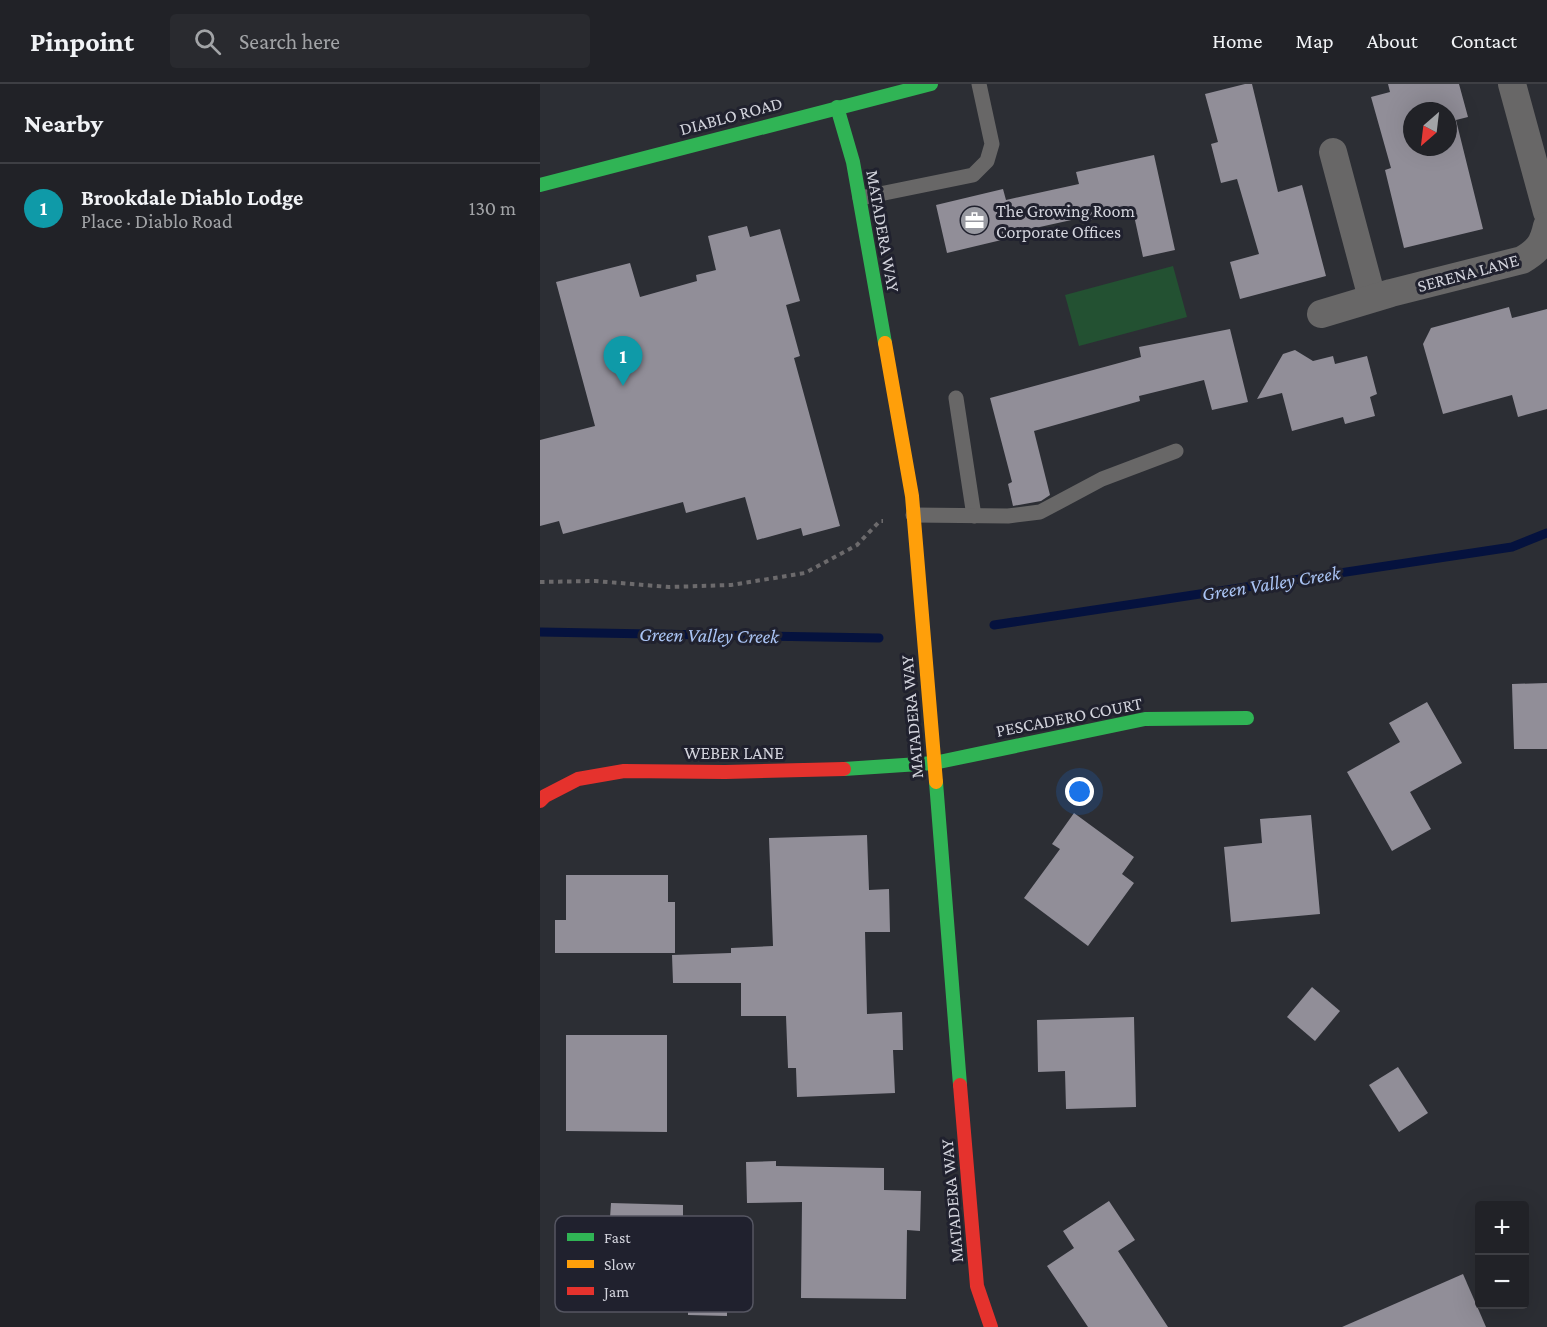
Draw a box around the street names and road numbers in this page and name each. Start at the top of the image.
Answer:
street label: DIABLO ROAD [677,93,785,139]
street label: MATADERA WAY [862,168,904,294]
street label: SERENA LANE [1415,250,1521,296]
street label: MATADERA WAY [897,654,927,779]
street label: PESCADERO COURT [994,693,1144,741]
street label: WEBER LANE [684,743,784,763]
street label: MATADERA WAY [937,1138,967,1263]

